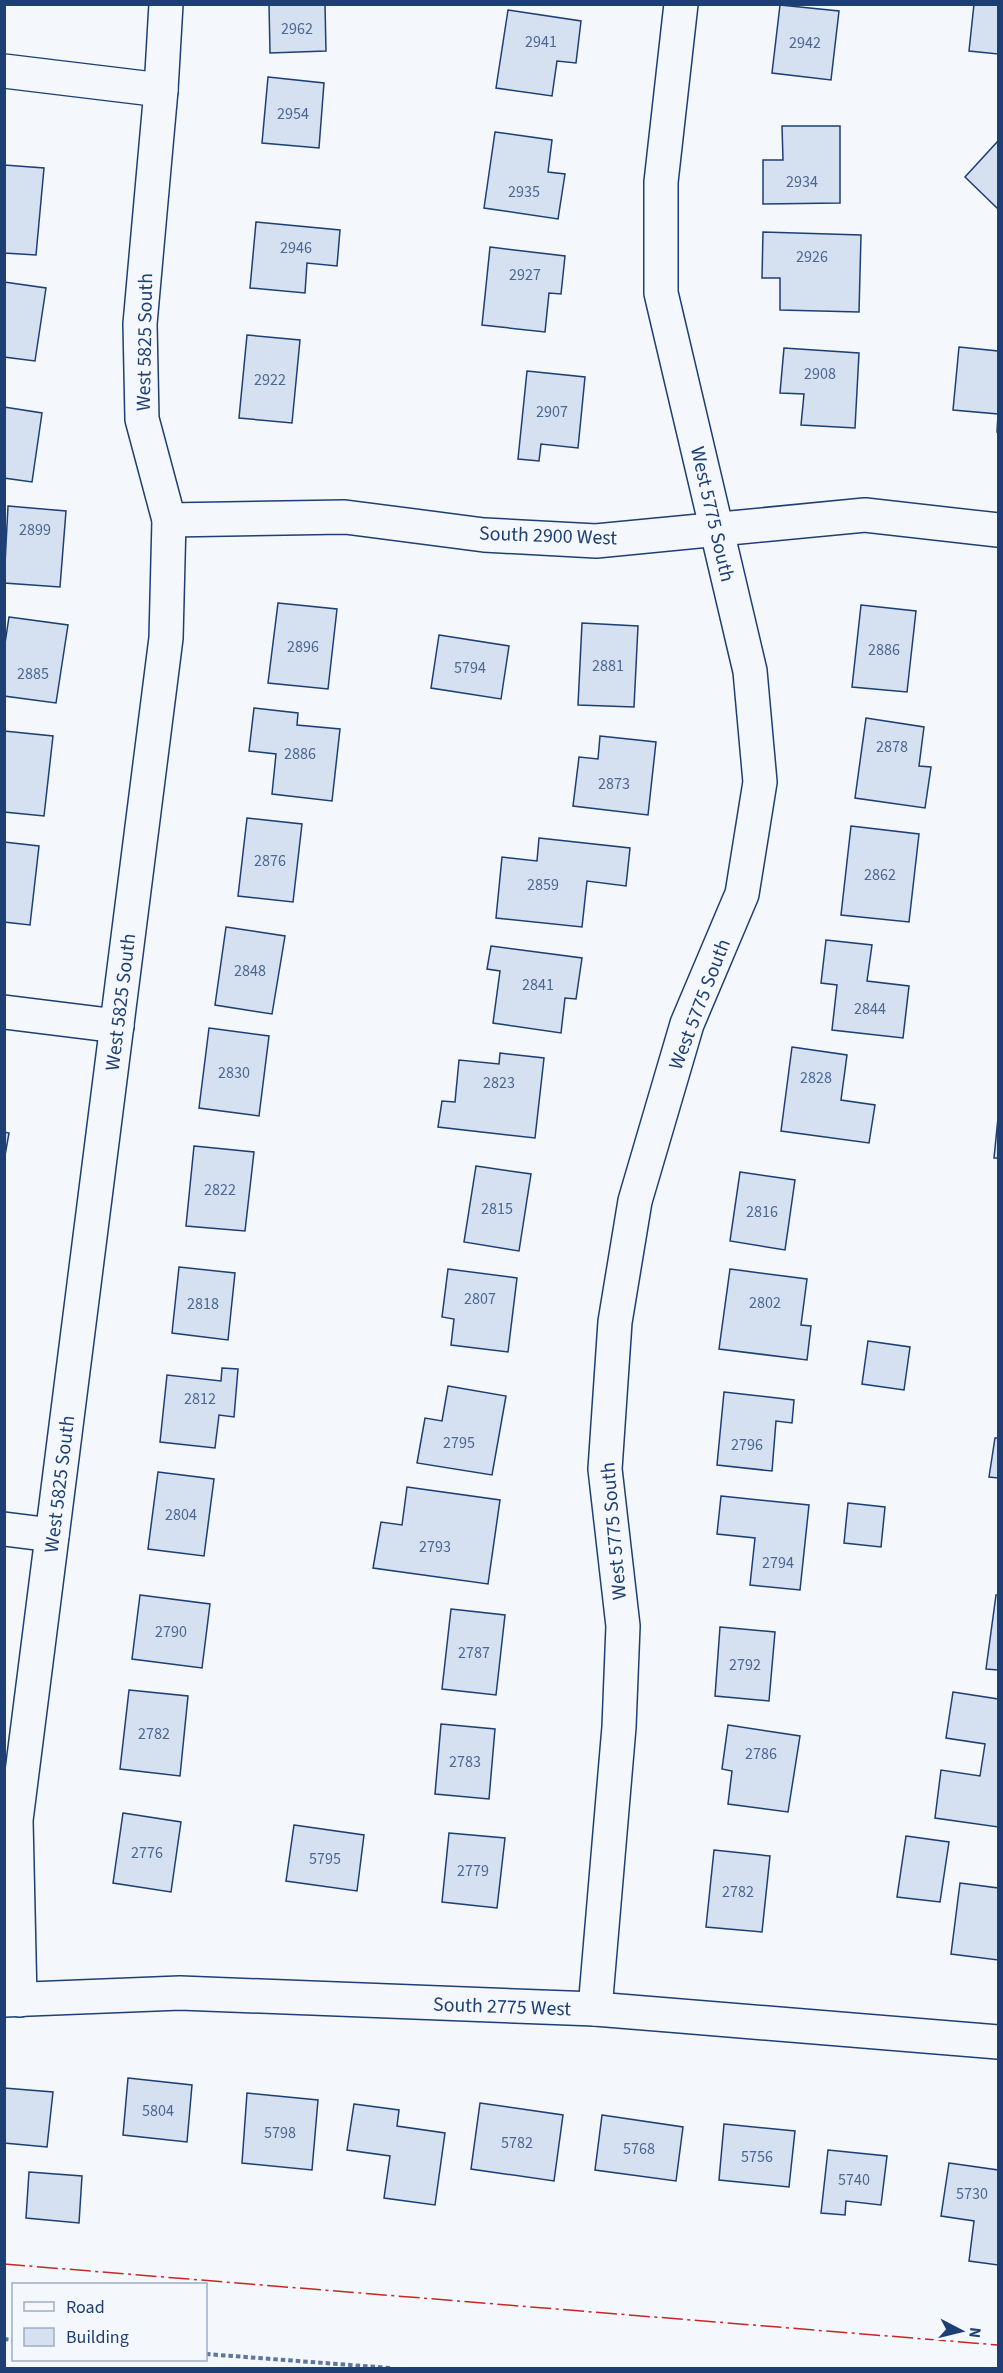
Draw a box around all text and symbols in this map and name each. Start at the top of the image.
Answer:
house number: 2962 [281,18,313,40]
house number: 2941 [525,31,557,53]
house number: 2942 [789,32,821,54]
house number: 2954 [277,103,309,125]
house number: 2934 [786,171,818,193]
house number: 2935 [508,181,540,203]
house number: 2946 [280,237,312,259]
house number: 2926 [796,246,828,268]
house number: 2927 [509,264,541,286]
street label: West 5825 South [130,273,160,411]
house number: 2908 [804,363,836,385]
house number: 2922 [254,369,286,391]
house number: 2907 [536,401,568,423]
street label: West 5775 South [683,444,741,585]
house number: 2899 [19,519,51,541]
street label: South 2900 West [478,520,618,552]
house number: 2896 [287,636,319,658]
house number: 2886 [868,639,900,661]
house number: 2881 [592,655,624,677]
house number: 5794 [454,657,486,679]
house number: 2885 [17,663,49,685]
house number: 2878 [876,736,908,758]
house number: 2886 [284,743,316,765]
house number: 2873 [598,773,630,795]
house number: 2876 [254,850,286,872]
house number: 2862 [864,864,896,886]
house number: 2859 [527,874,559,896]
street label: West 5825 South [99,932,143,1072]
street label: West 5775 South [662,935,738,1074]
house number: 2848 [234,960,266,982]
house number: 2841 [522,974,554,996]
house number: 2844 [854,998,886,1020]
house number: 2830 [218,1062,250,1084]
house number: 2828 [800,1067,832,1089]
house number: 2823 [483,1072,515,1094]
house number: 2822 [204,1179,236,1201]
house number: 2815 [481,1198,513,1220]
house number: 2816 [746,1201,778,1223]
house number: 2807 [464,1288,496,1310]
house number: 2802 [749,1292,781,1314]
house number: 2818 [187,1293,219,1315]
house number: 2812 [184,1388,216,1410]
street label: West 5825 South [38,1414,82,1554]
house number: 2795 [443,1432,475,1454]
house number: 2796 [731,1434,763,1456]
street label: West 5775 South [594,1461,634,1601]
house number: 2804 [165,1504,197,1526]
house number: 2793 [419,1536,451,1558]
house number: 2794 [762,1552,794,1574]
house number: 2790 [155,1621,187,1643]
house number: 2787 [458,1642,490,1664]
house number: 2792 [729,1654,761,1676]
house number: 2782 [138,1723,170,1745]
house number: 2786 [745,1743,777,1765]
house number: 2783 [449,1751,481,1773]
house number: 2776 [131,1842,163,1864]
house number: 5795 [309,1848,341,1870]
house number: 2779 [457,1860,489,1882]
house number: 2782 [722,1881,754,1903]
street label: South 2775 West [432,1991,572,2023]
house number: 5804 [142,2100,174,2122]
house number: 5798 [264,2122,296,2144]
house number: 5782 [501,2132,533,2154]
house number: 5768 [623,2138,655,2160]
house number: 5756 [741,2146,773,2168]
house number: 5740 [838,2169,870,2191]
house number: 5730 [956,2183,988,2205]
legend [12,2283,207,2361]
text: Road [66,2295,105,2320]
north arrow [931,2301,991,2361]
text: Building [66,2325,129,2350]
text: N [963,2326,986,2339]

